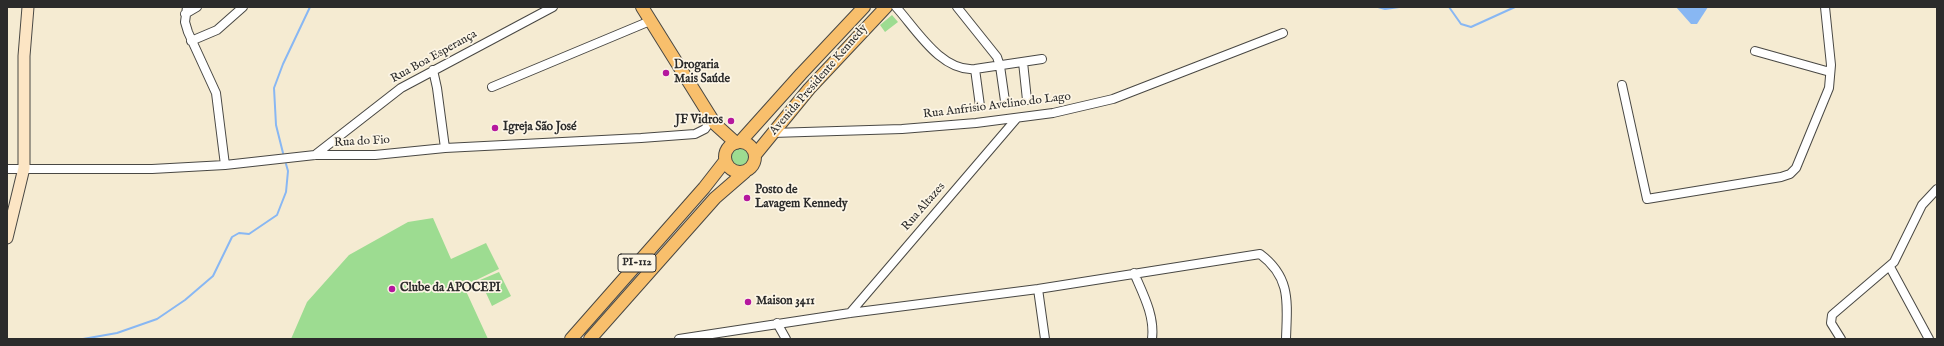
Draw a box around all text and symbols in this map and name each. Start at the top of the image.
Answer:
street label: Avenida Presidente Kennedy [767,22,871,138]
street label: Rua Boa Esperança [388,27,480,87]
place label: Drogaria Mais Saúde [674,59,730,87]
marker: Drogaria Mais Saúde [661,68,671,78]
street label: Rua Anfrisio Avelino do Lago [922,90,1072,122]
place label: JF Vidros [675,114,723,128]
marker: JF Vidros [726,116,736,126]
place label: Igreja São José [503,121,576,135]
marker: Igreja São José [490,123,500,133]
street label: Rua do Fio [334,133,390,151]
street label: Rua Altazes [899,180,949,234]
place label: Posto de Lavagem Kennedy [755,184,848,212]
marker: Posto de Lavagem Kennedy [742,193,752,203]
road number: PI-112 [618,254,656,272]
place label: Clube da APOCEPI [400,282,501,296]
marker: Clube da APOCEPI [387,284,397,294]
place label: Maison 3411 [756,295,815,309]
marker: Maison 3411 [743,297,753,307]

